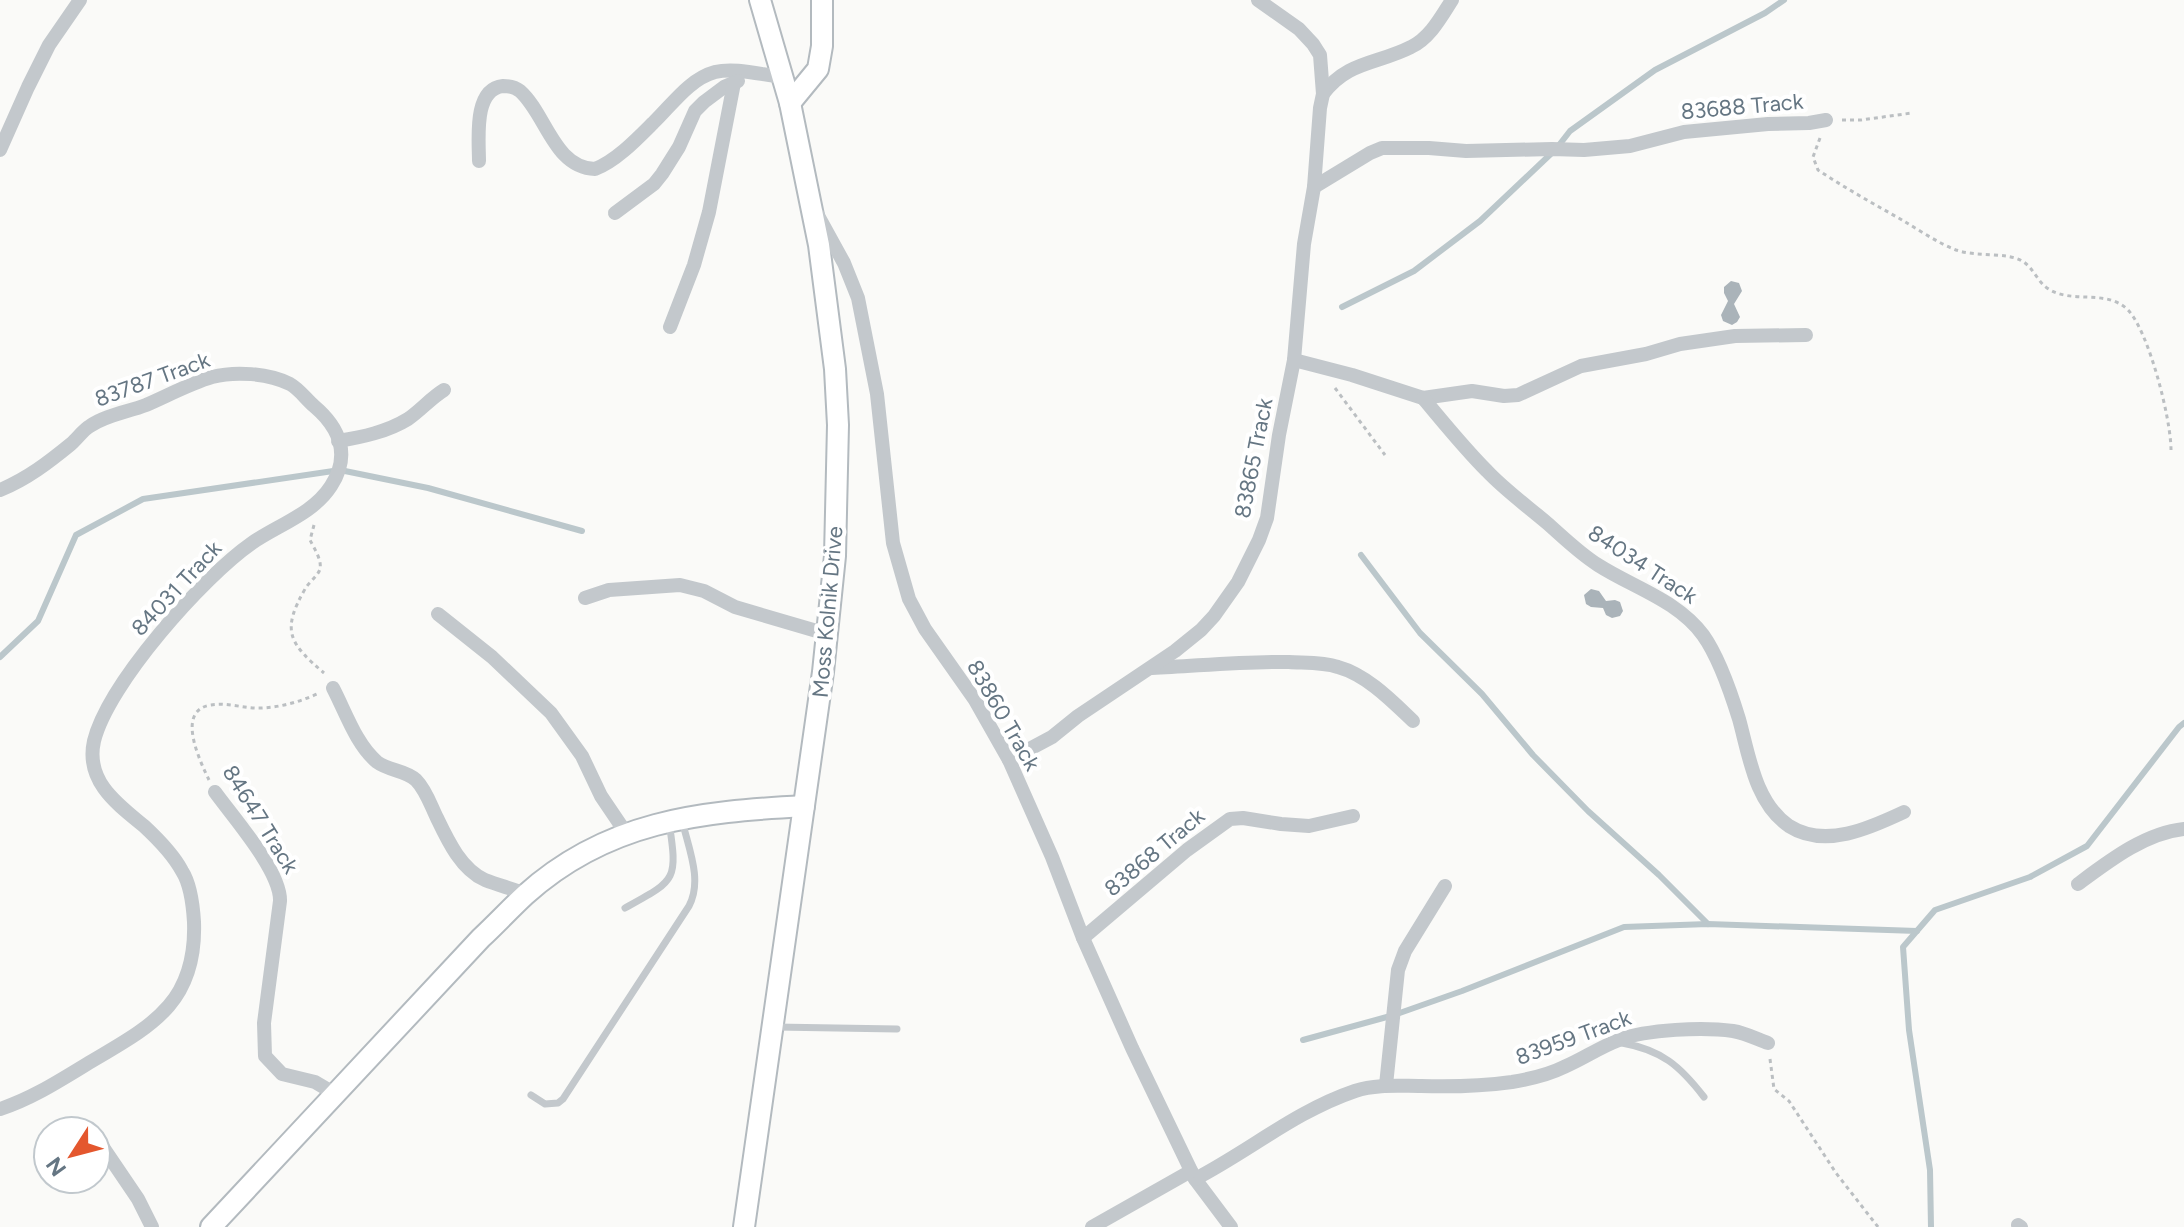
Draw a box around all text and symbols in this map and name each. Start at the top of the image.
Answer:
street label: 83688 Track [1680,88,1805,125]
street label: 83787 Track [91,346,214,413]
street label: 83865 Track [1229,395,1278,520]
street label: 84034 Track [1583,519,1703,610]
street label: Moss Kolnik Drive [807,525,848,699]
street label: 84031 Track [126,535,227,641]
street label: 83860 Track [961,655,1046,776]
street label: 84647 Track [217,760,305,879]
street label: 83868 Track [1099,802,1210,902]
street label: 83959 Track [1512,1004,1635,1071]
north arrow [32,1115,112,1195]
text: N [40,1152,72,1181]

